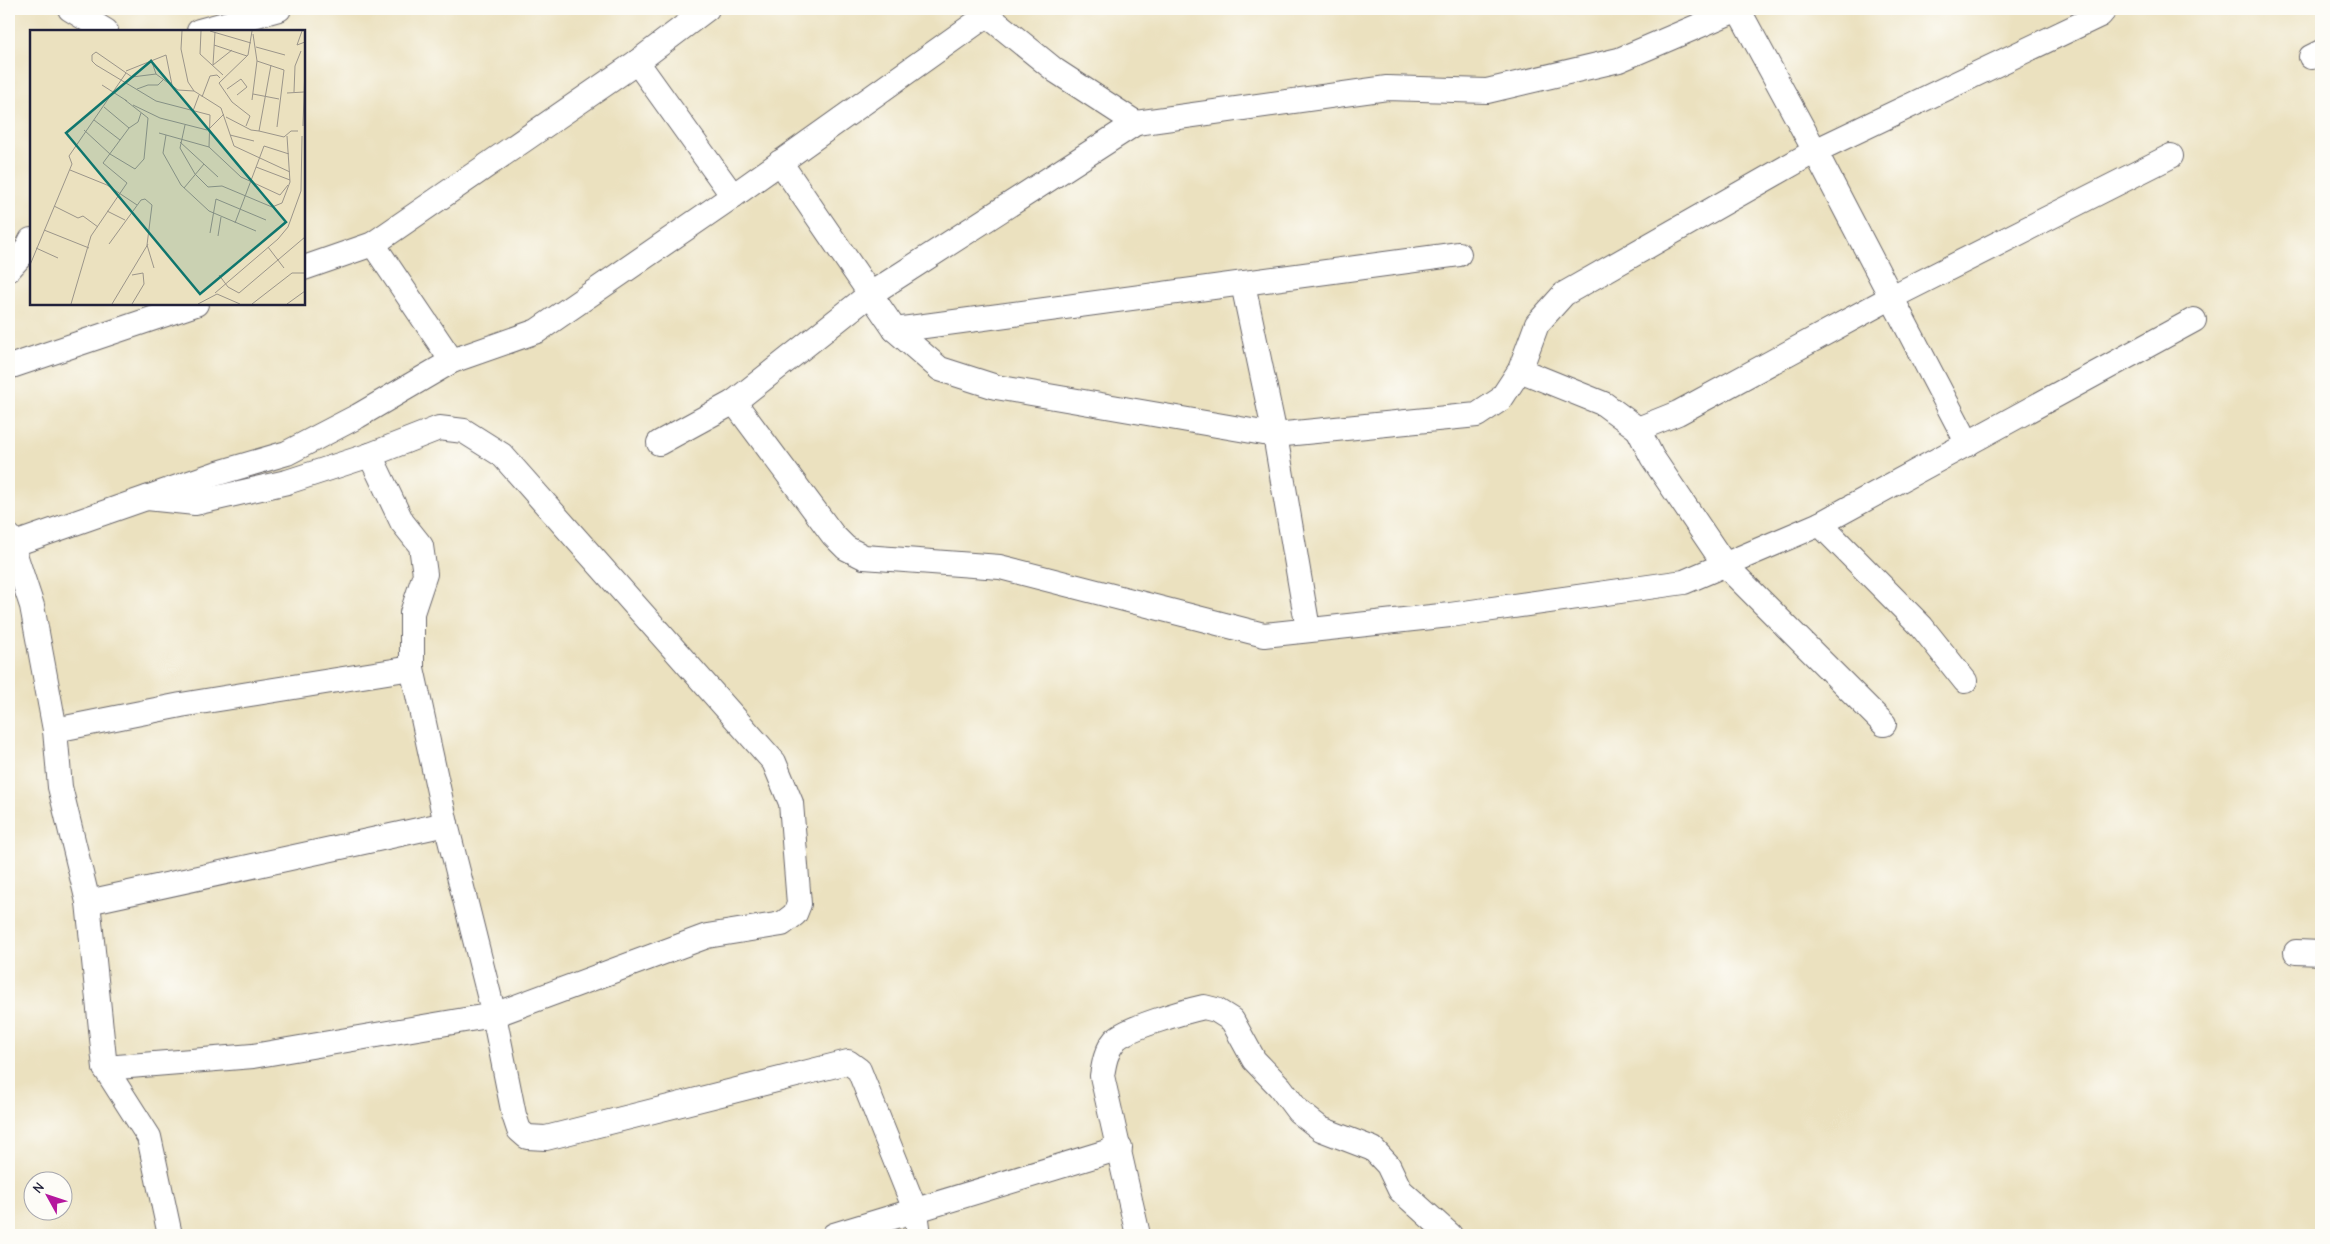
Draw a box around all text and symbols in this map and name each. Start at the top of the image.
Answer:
inset map [30,30,305,305]
north arrow [22,1172,72,1222]
text: N [29,1179,48,1197]

